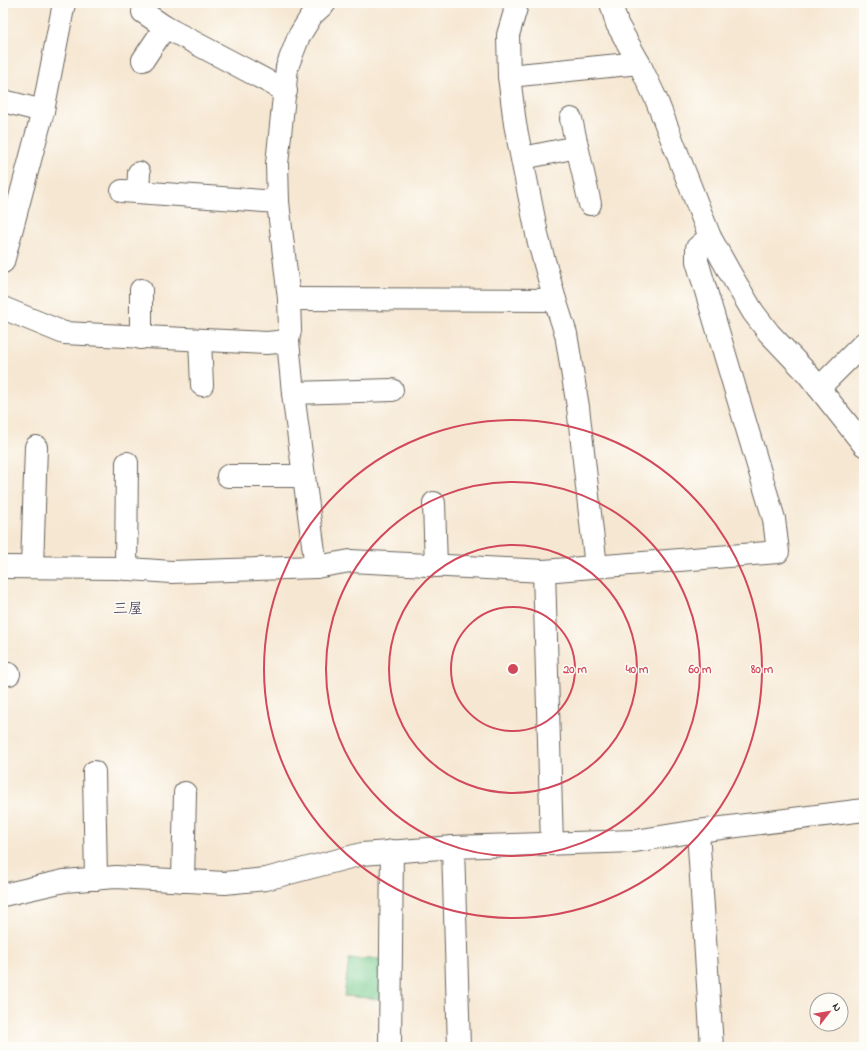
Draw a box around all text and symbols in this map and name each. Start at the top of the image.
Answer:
district label: 三屋 [113,598,143,620]
text: 20 m [562,661,587,679]
text: 40 m [625,661,649,679]
text: 60 m [688,661,712,679]
text: 80 m [750,661,774,679]
centre of rings [506,662,520,676]
north arrow [809,992,849,1032]
text: N [828,1000,845,1015]

